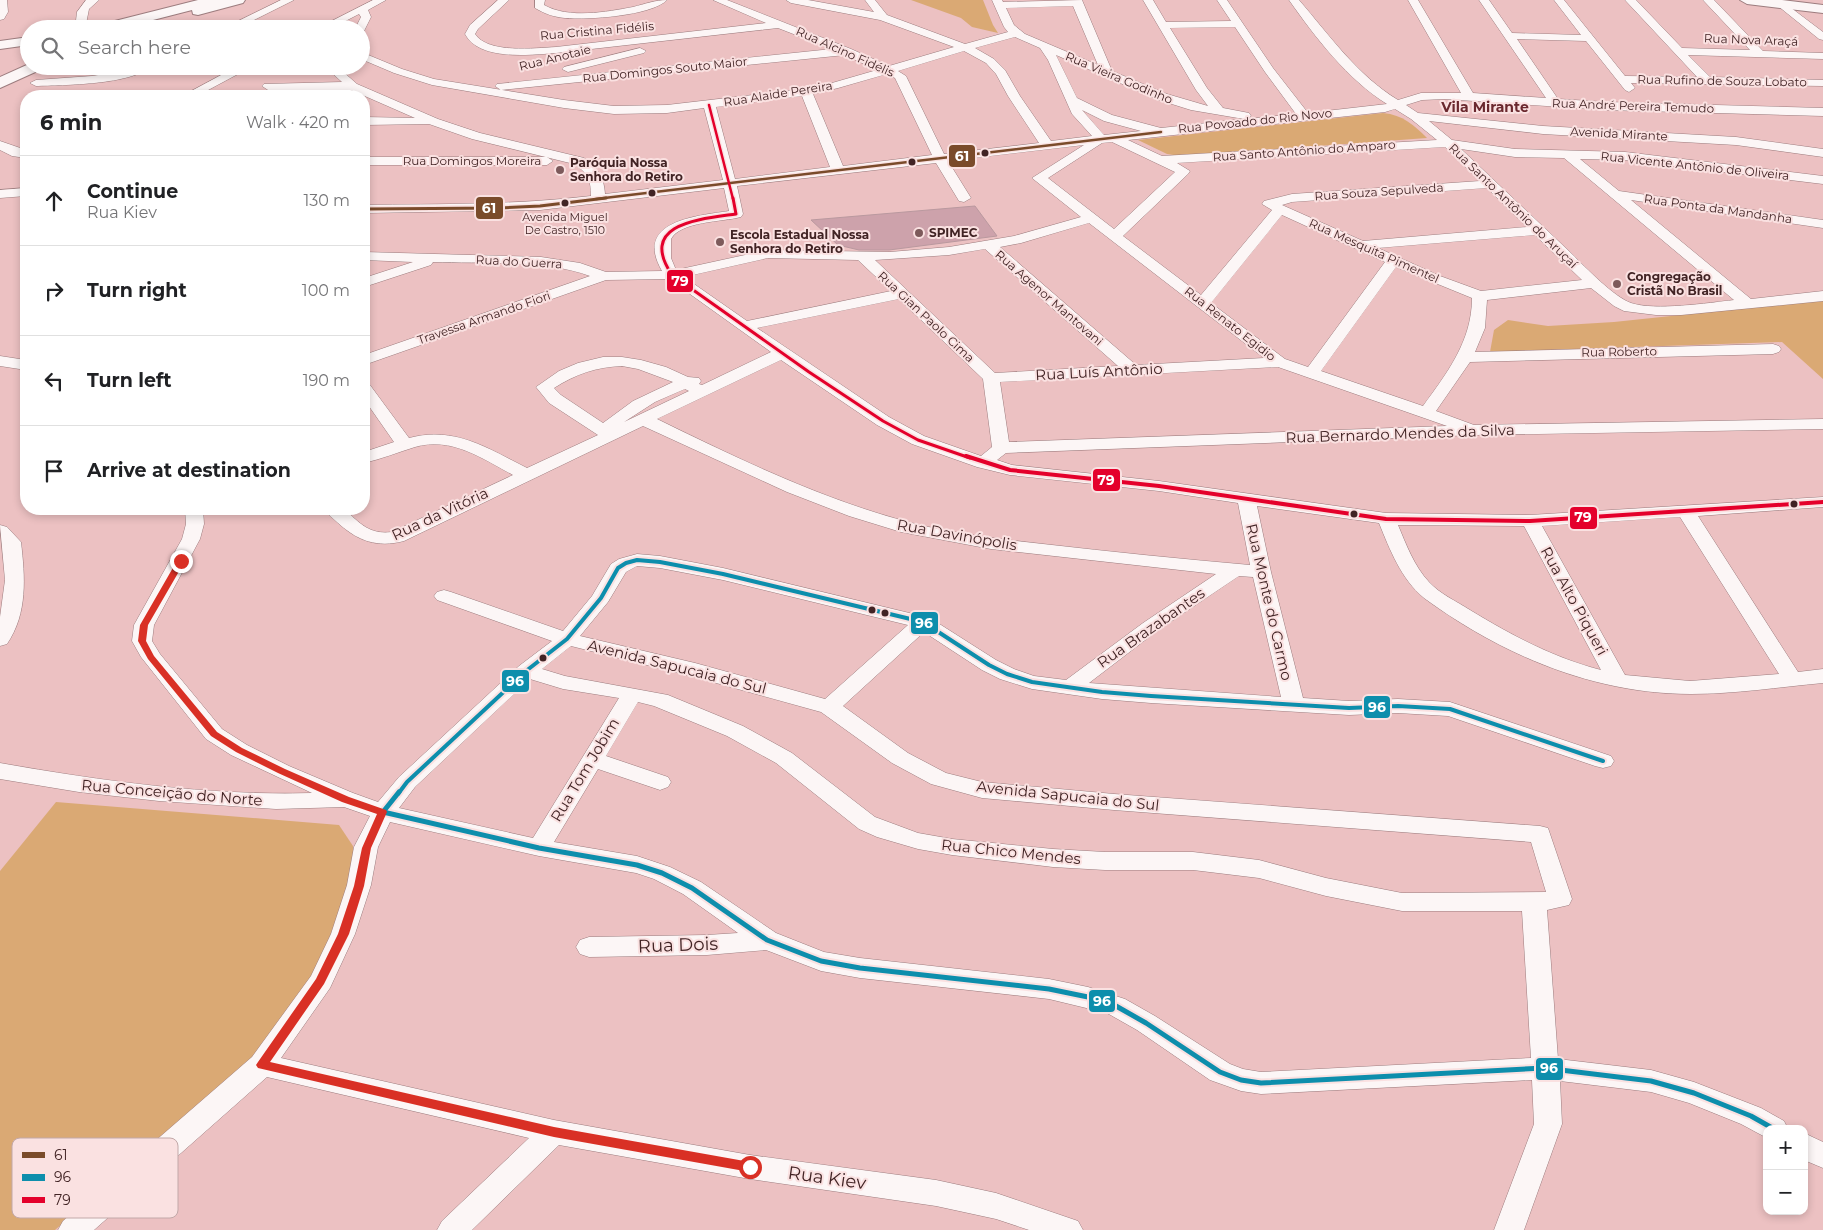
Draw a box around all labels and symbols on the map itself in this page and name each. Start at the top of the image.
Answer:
street label: Rua Cristina Fidélis [539,18,655,43]
street label: Rua Alcino Fidélis [794,23,897,80]
street label: Rua Nova Araçá [1704,30,1798,49]
street label: Rua Anotaie [517,41,592,74]
street label: Rua Vieira Godinho [1063,48,1175,107]
street label: Rua Domingos Souto Maior [582,53,748,86]
street label: Rua Rufino de Souza Lobato [1637,72,1807,89]
street label: Rua Alaide Pereira [722,78,833,110]
street label: Rua André Pereira Temudo [1552,95,1714,116]
district label: Vila Mirante [1440,98,1529,116]
street label: Rua Povoado do Rio Novo [1177,105,1333,136]
street label: Avenida Mirante [1570,123,1668,144]
street label: Rua Santo Antônio do Amparo [1212,137,1396,164]
street label: Rua Santo Antônio do Aruçaí [1446,140,1581,272]
line badge: 61 [948,144,976,168]
text: 61 [955,147,969,165]
unlabelled marker [980,148,990,158]
street label: Rua Vicente Antônio de Oliveira [1600,148,1790,183]
street label: Rua Domingos Moreira [403,153,541,168]
place label: Paróquia Nossa Senhora do Retiro [570,155,683,184]
unlabelled marker [907,157,917,167]
marker: Paróquia Nossa Senhora do Retiro [554,164,566,176]
street label: Rua Souza Sepulveda [1314,180,1444,203]
unlabelled marker [647,188,657,198]
street label: Rua Ponta da Mandanha [1643,191,1793,226]
line badge: 61 [475,196,504,220]
marker: Avenida Miguel De Castro, 1510 [560,198,570,208]
text: 61 [482,199,496,217]
place label: Avenida Miguel De Castro, 1510 [522,210,608,237]
street label: Rua Mesquita Pimentel [1307,215,1442,286]
place label: SPIMEC [929,225,978,240]
place label: Escola Estadual Nossa Senhora do Retiro [730,227,869,256]
marker: SPIMEC [913,227,925,239]
marker: Escola Estadual Nossa Senhora do Retiro [714,236,726,248]
street label: Rua Agenor Mantovani [992,247,1106,349]
street label: Rua do Guerra [475,252,563,271]
street label: Rua Gian Paolo Cima [875,268,978,365]
line badge: 79 [666,269,694,293]
place label: Congregação Cristã No Brasil [1627,269,1722,298]
text: 79 [671,272,689,290]
marker: Congregação Cristã No Brasil [1611,278,1623,290]
street label: Rua Renato Egidio [1182,283,1279,364]
street label: Travessa Armando Fiori [415,288,552,347]
street label: Rua Roberto [1581,343,1657,360]
street label: Rua Luís Antônio [1035,359,1163,384]
street label: Rua Bernardo Mendes da Silva [1285,420,1515,447]
line badge: 79 [1092,468,1121,492]
text: 79 [1097,471,1115,489]
street label: Rua da Vitória [388,483,491,544]
unlabelled marker [1789,499,1799,509]
line badge: 79 [1569,506,1598,530]
text: 79 [1574,508,1592,526]
unlabelled marker [1349,509,1359,519]
street label: Rua Davinópolis [896,515,1019,554]
street label: Rua Monte do Carmo [1242,522,1297,682]
street label: Rua Alto Piqueri [1537,543,1612,659]
route end [170,550,193,573]
street label: Rua Brazabantes [1093,583,1208,672]
unlabelled marker [867,605,877,615]
unlabelled marker [880,608,890,618]
line badge: 96 [910,611,939,635]
text: 96 [915,614,933,632]
street label: Avenida Sapucaia do Sul [586,635,769,698]
unlabelled marker [538,653,548,663]
line badge: 96 [501,669,530,693]
text: 96 [506,672,524,690]
line badge: 96 [1363,695,1391,719]
text: 96 [1368,698,1386,716]
street label: Rua Tom Jobim [546,714,623,825]
street label: Rua Conceição do Norte [81,775,263,810]
street label: Avenida Sapucaia do Sul [976,776,1160,815]
street label: Rua Chico Mendes [940,835,1082,868]
street label: Rua Dois [638,933,719,957]
line badge: 96 [1088,989,1116,1013]
text: 96 [1093,992,1111,1010]
line badge: 96 [1535,1057,1564,1081]
text: 96 [1540,1059,1558,1077]
legend [12,1138,178,1218]
text: 61 [54,1146,68,1164]
route start [739,1156,762,1179]
street label: Rua Kiev [787,1162,868,1194]
text: 96 [54,1168,72,1186]
text: 79 [54,1191,71,1209]

